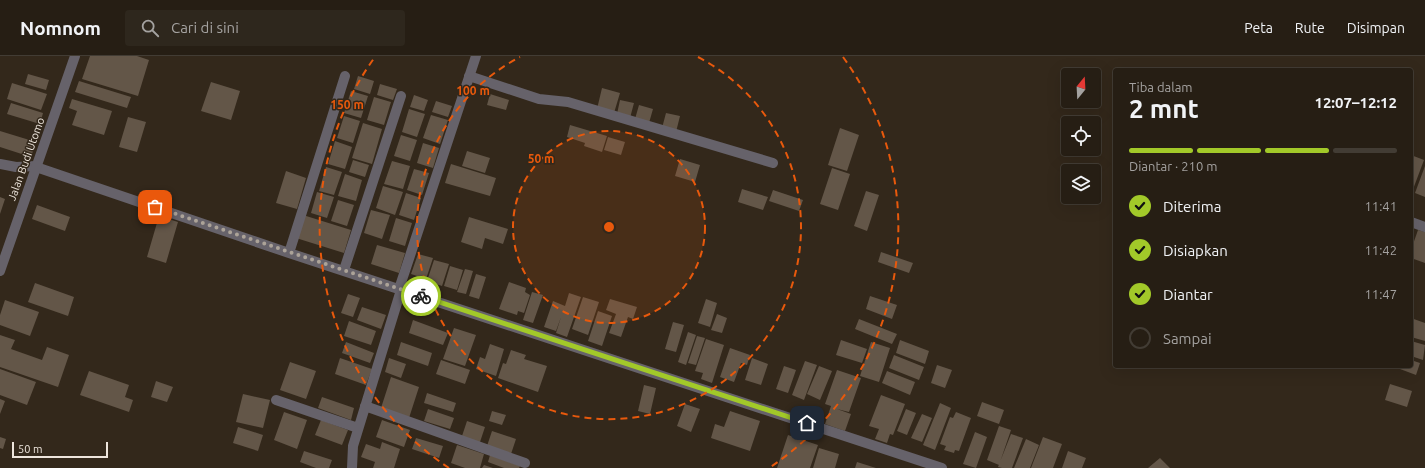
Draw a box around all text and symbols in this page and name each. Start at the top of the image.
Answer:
search box [125,10,405,46]
text: Nomnom [20,17,101,39]
icon: search [139,17,161,39]
text: Cari di sini [171,19,239,36]
text: Peta [1244,20,1273,36]
text: Rute [1295,20,1325,36]
text: Disimpan [1347,20,1405,36]
north arrow [1061,68,1101,108]
map controls [1061,68,1101,204]
text: Tiba dalam [1129,80,1193,94]
text: 100 m [456,84,490,97]
text: 2 mnt [1129,94,1199,123]
text: 12:07–12:12 [1314,94,1397,111]
text: 150 m [330,98,364,111]
street label: Jalan Budi Utomo [5,116,47,202]
button: locate [1061,116,1101,156]
text: 50 m [528,152,554,165]
text: Diantar · 210 m [1129,159,1217,173]
button: layers [1061,164,1101,204]
pin [138,190,172,224]
icon: check [1129,195,1151,217]
icon: bag [144,196,166,218]
text: Diterima [1163,198,1221,215]
text: 11:41 [1364,199,1397,213]
centre of rings [602,220,616,234]
icon: check [1129,239,1151,261]
text: Disiapkan [1163,242,1228,259]
text: 11:42 [1364,243,1397,257]
courier [401,276,441,316]
icon: check [1129,283,1151,305]
icon: bike [410,285,432,307]
text: Diantar [1163,286,1213,303]
text: 11:47 [1364,287,1397,301]
text: Sampai [1163,330,1212,347]
pin [790,406,824,440]
icon: home [796,412,818,434]
scale bar [12,440,108,459]
text: 50 m [18,443,42,455]

